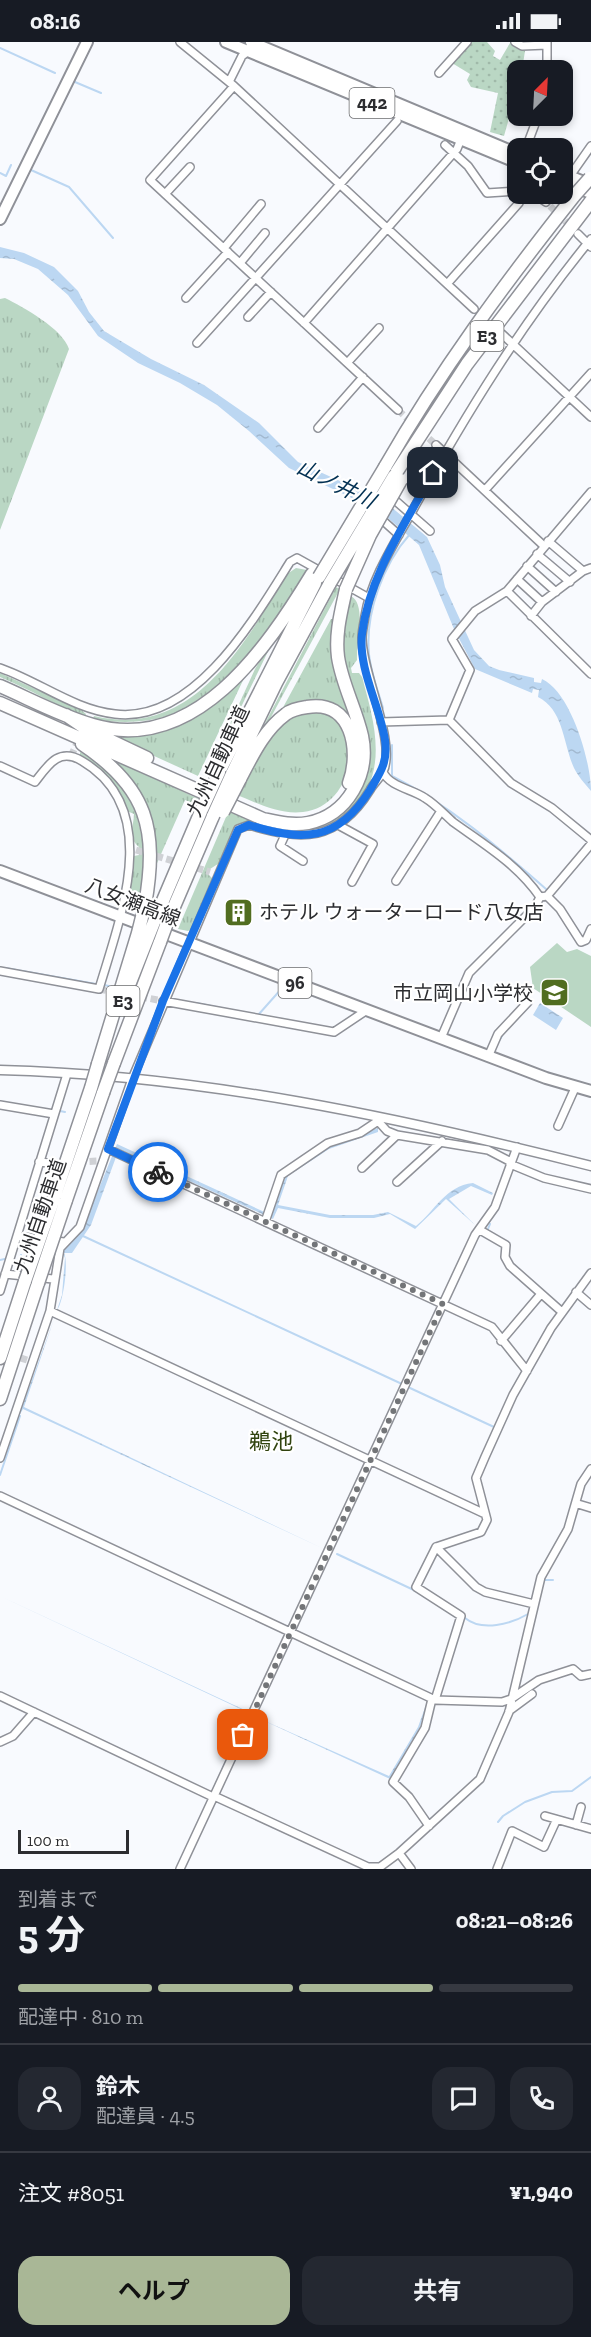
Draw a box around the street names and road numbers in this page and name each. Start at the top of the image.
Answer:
road number: 442 [350,88,394,118]
road number: E3 [470,321,504,351]
street label: 九州自動車道 [182,702,254,820]
street label: 八女瀬高線 [82,873,184,931]
road number: 96 [278,968,312,998]
road number: E3 [106,986,140,1016]
street label: 九州自動車道 [9,1155,71,1277]

